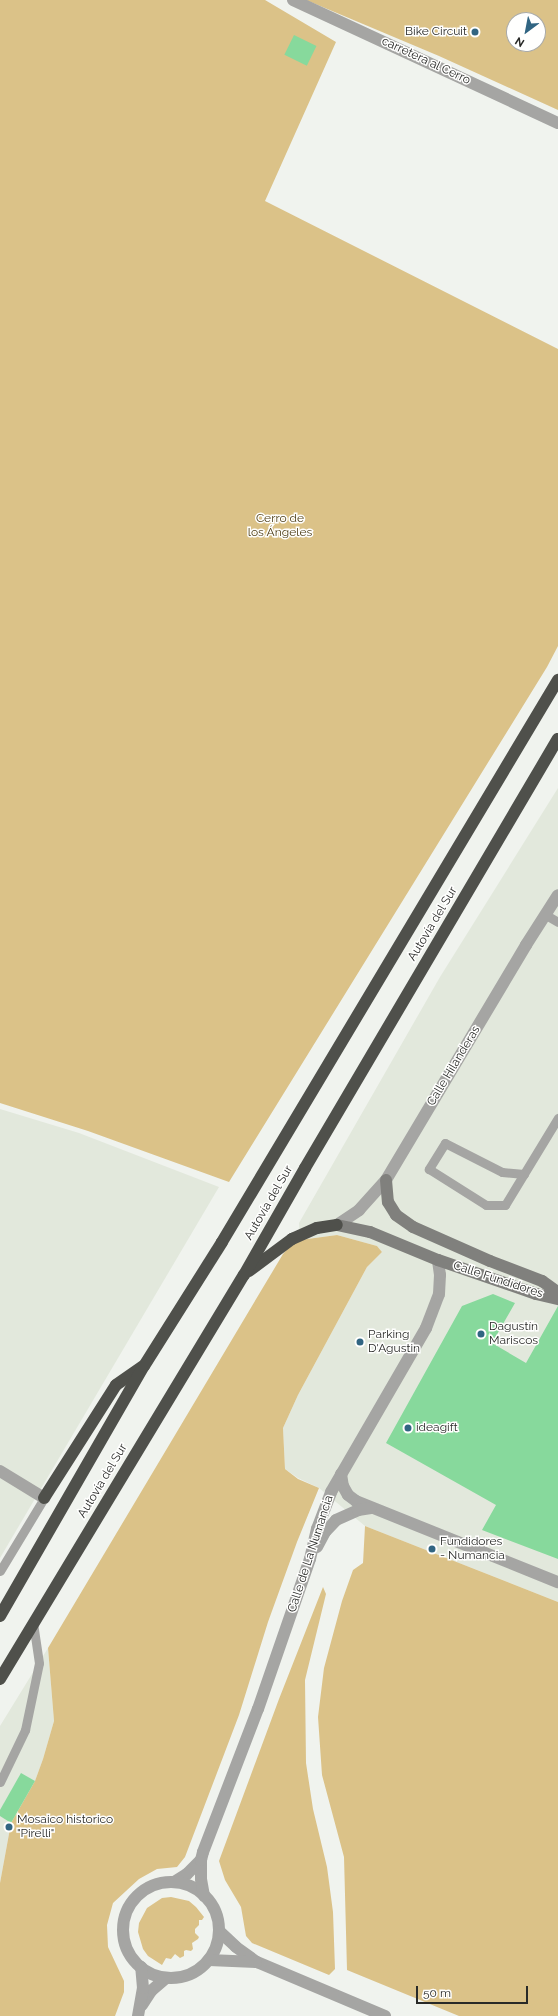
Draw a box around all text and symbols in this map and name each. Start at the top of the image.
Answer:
north arrow [506,12,546,52]
place label: Bike Circuit [405,25,467,39]
marker: Bike Circuit [470,27,480,37]
street label: carretera al Cerro [379,34,473,88]
text: N [513,34,527,49]
park label: Cerro de los Ángeles [248,512,312,540]
street label: Autovía del Sur [405,884,461,964]
street label: Calle Hilanderas [424,1023,484,1109]
street label: Autovía del Sur [242,1163,296,1243]
street label: Calle Fundidores [451,1259,545,1301]
place label: Dagustín Mariscos [489,1320,538,1348]
place label: Parking D'Agustin [368,1328,420,1356]
marker: Dagustín Mariscos [476,1329,486,1339]
marker: Parking D'Agustin [355,1337,365,1347]
place label: ideagift [416,1421,458,1435]
marker: ideagift [403,1423,413,1433]
street label: Autovía del Sur [75,1441,131,1521]
street label: Calle de La Numancia [285,1494,337,1614]
place label: Fundidores - Numancia [440,1535,505,1563]
marker: Fundidores - Numancia [427,1544,437,1554]
place label: Mosaico historico "Pirelli" [17,1813,113,1841]
marker: Mosaico historico "Pirelli" [4,1822,14,1832]
scale bar [418,1978,530,2004]
text: 50 m [423,1986,451,2000]

